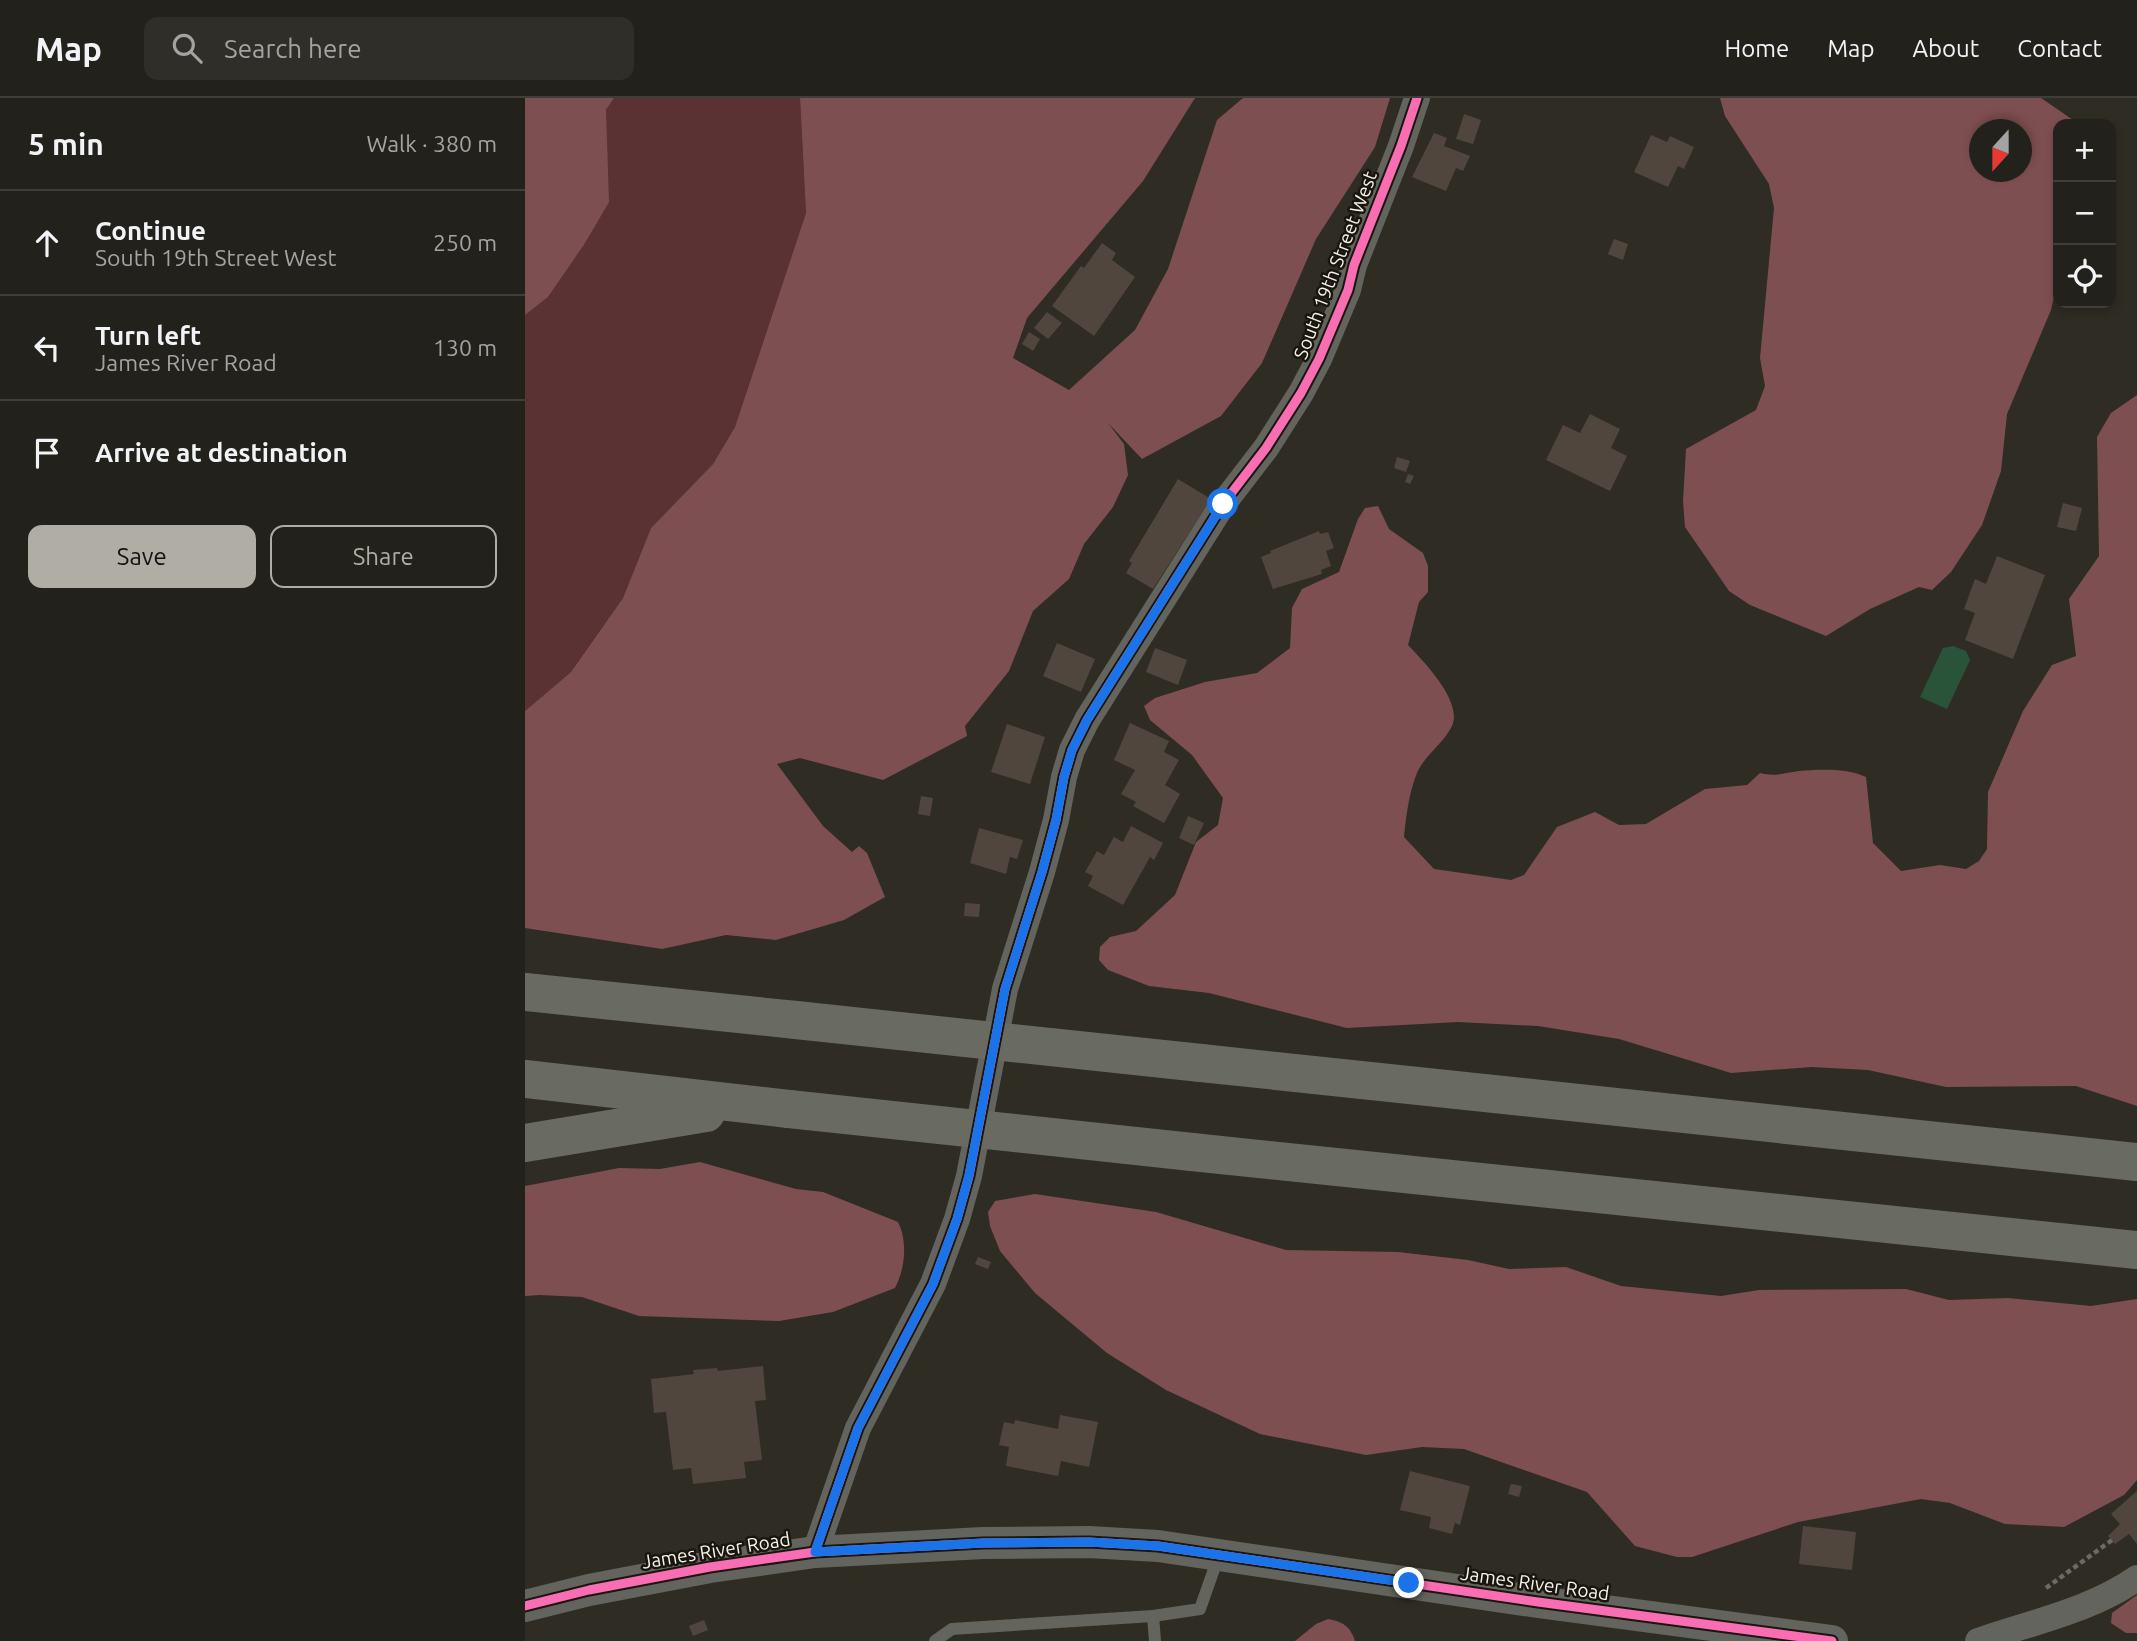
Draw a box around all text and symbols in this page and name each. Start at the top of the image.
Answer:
search box [144,17,634,80]
icon: search [168,29,206,67]
text: Map [35,30,102,67]
text: Search here [224,34,362,63]
text: Home [1724,35,1789,62]
text: Map [1827,35,1874,62]
text: About [1912,35,1979,62]
text: Contact [2017,35,2102,62]
north arrow [1969,119,2032,182]
map controls [2053,119,2116,308]
button: + [2053,119,2116,182]
text: 5 min [28,127,104,161]
text: Walk · 380 m [366,131,497,156]
street label: South 19th Street West [1289,167,1381,362]
button: − [2053,182,2116,245]
text: Continue [95,216,206,245]
icon: ahead [28,224,66,262]
text: 250 m [433,230,497,255]
text: South 19th Street West [95,245,337,270]
button: locate [2053,245,2116,308]
text: Turn left [95,321,201,350]
icon: left [28,329,66,367]
text: 130 m [433,335,497,360]
text: James River Road [95,350,277,375]
icon: arrive [28,434,66,472]
text: Arrive at destination [95,438,348,467]
route start [1207,488,1238,519]
button: Save [28,525,256,588]
button: Share [270,525,497,588]
street label: James River Road [640,1527,792,1573]
street label: James River Road [1459,1562,1611,1604]
route end [1393,1567,1424,1598]

